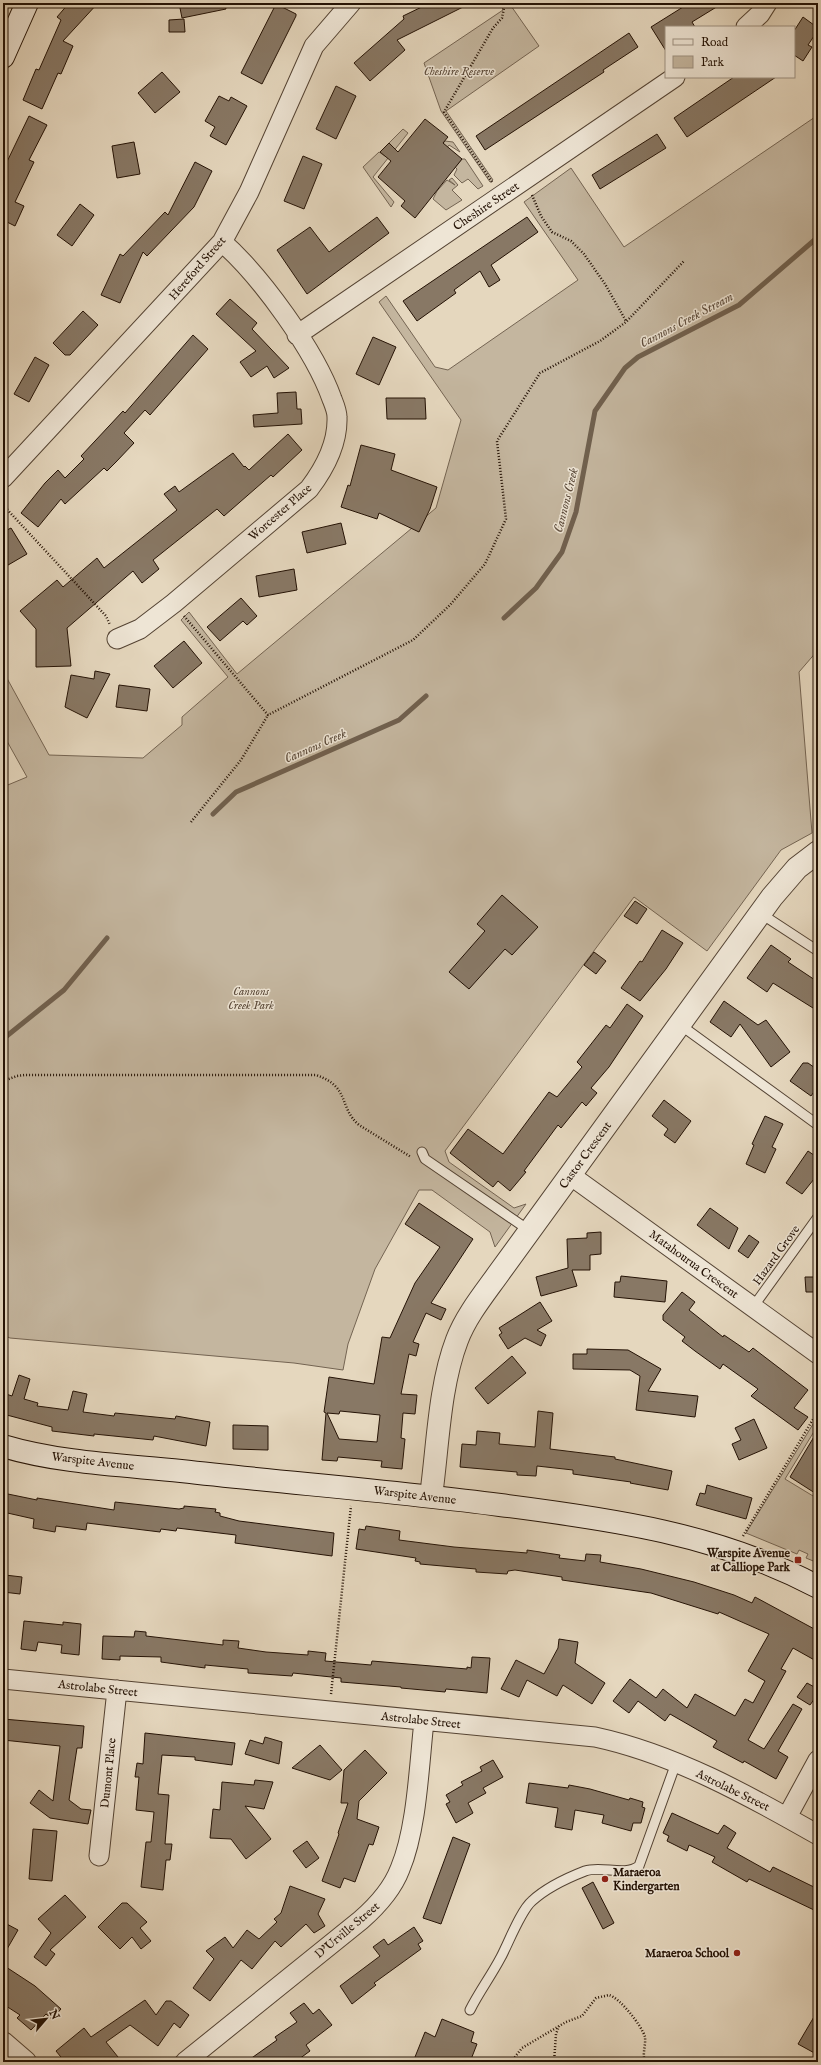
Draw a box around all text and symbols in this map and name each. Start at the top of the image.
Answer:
legend [665,26,795,78]
text: Road [701,35,729,50]
text: Park [701,55,724,70]
park label: Cheshire Reserve [424,64,494,79]
street label: Cheshire Street [450,179,522,234]
street label: Hereford Street [166,233,229,303]
water label: Cannons Creek Stream [637,289,736,352]
water label: Cannons Creek [550,465,583,535]
street label: Worcester Place [246,480,316,544]
water label: Cannons Creek [282,725,350,768]
park label: Cannons Creek Park [228,984,274,1013]
street label: Castor Crescent [556,1119,615,1192]
street label: Hazard Grove [750,1222,804,1288]
street label: Matahourua Crescent [646,1227,741,1302]
street label: Warspite Avenue [51,1449,136,1475]
street label: Warspite Avenue [373,1483,458,1509]
place label: Warspite Avenue at Calliope Park [706,1546,791,1576]
marker: Warspite Avenue at Calliope Park [793,1555,803,1565]
street label: Astrolabe Street [56,1677,139,1700]
street label: Astrolabe Street [379,1709,462,1732]
street label: Dumont Place [97,1737,120,1809]
street label: Astrolabe Street [693,1766,772,1815]
place label: Maraeroa Kindergarten [613,1865,680,1895]
marker: Maraeroa Kindergarten [600,1874,610,1884]
street label: D'Urville Street [312,1899,383,1962]
place label: Maraeroa School [645,1946,730,1961]
marker: Maraeroa School [732,1948,742,1958]
north arrow [26,1999,66,2039]
text: N [45,2006,63,2023]

